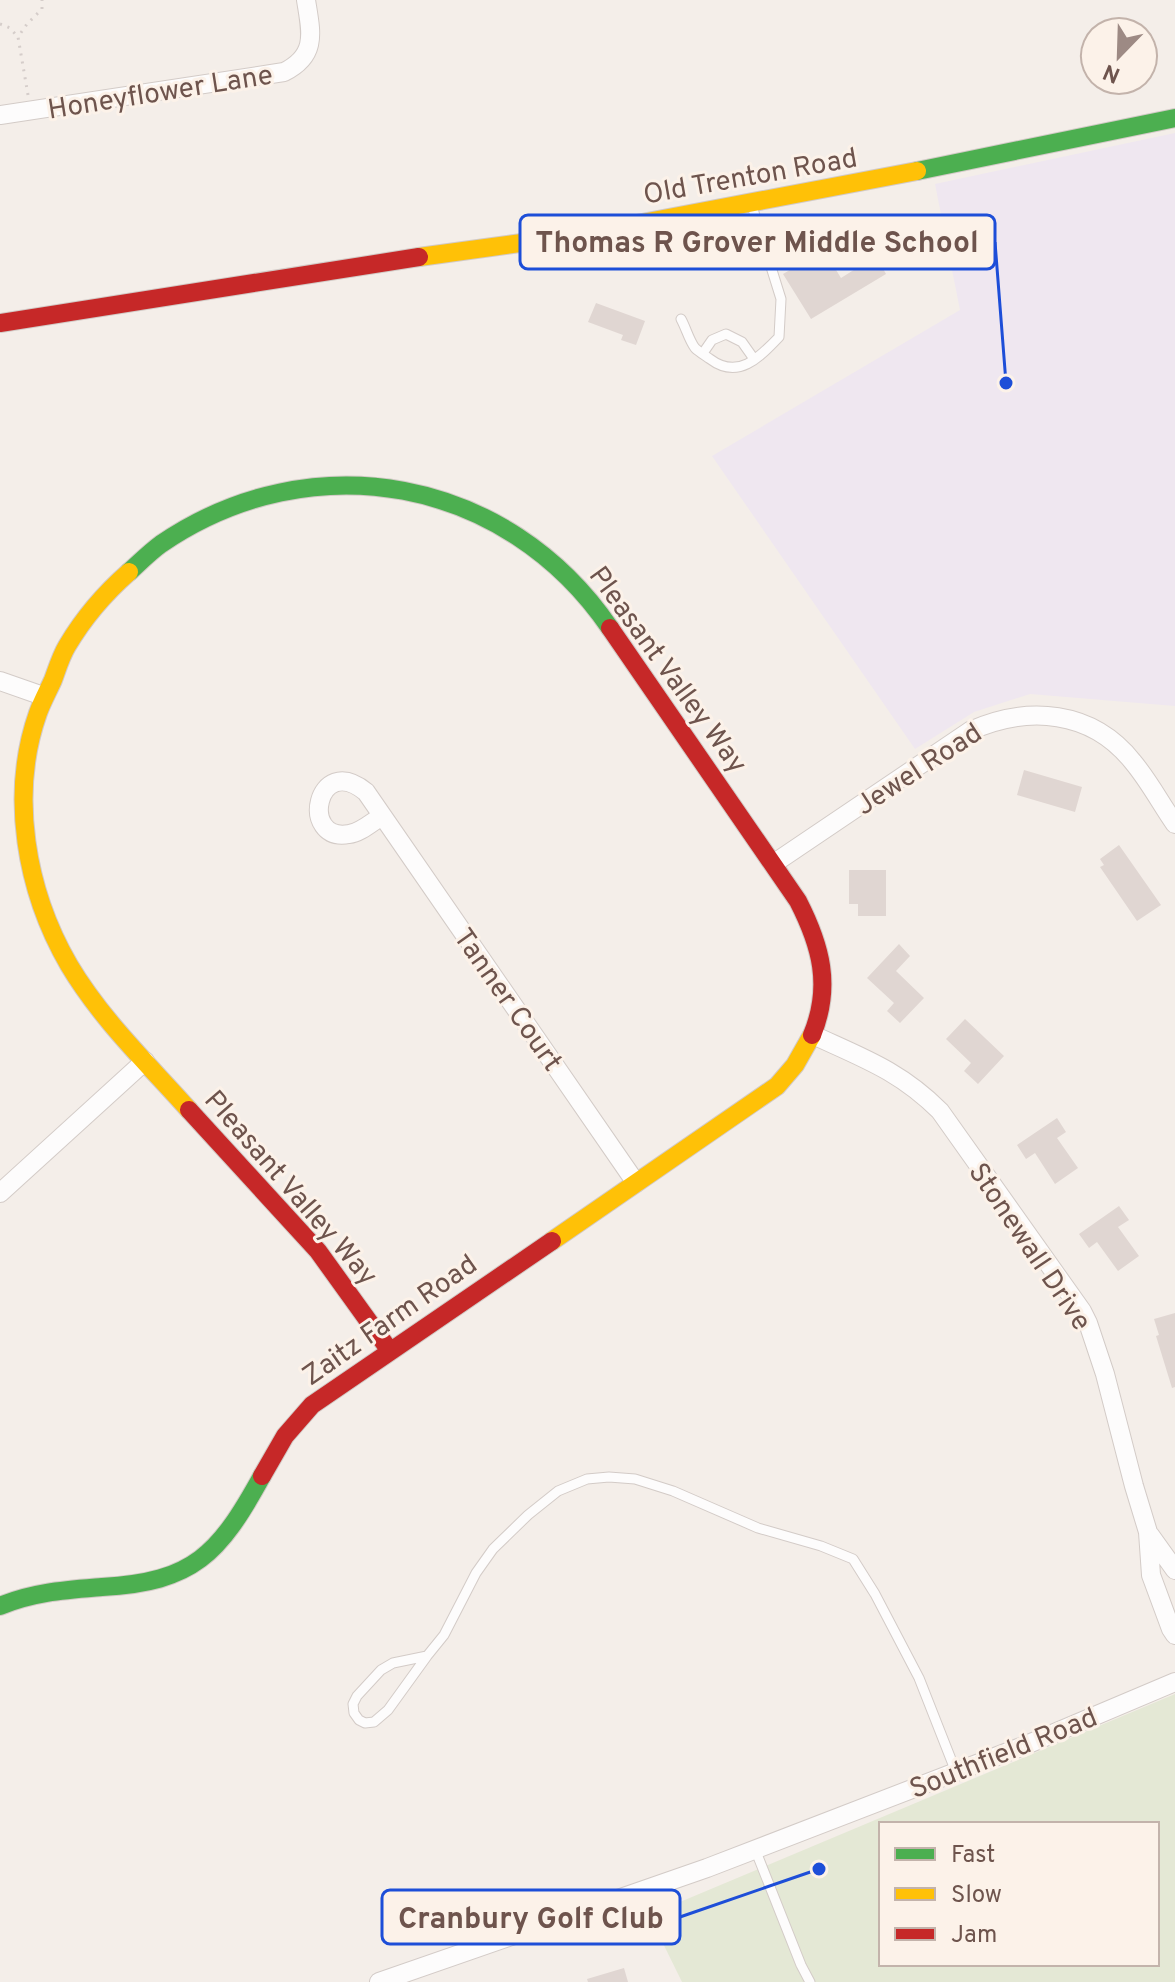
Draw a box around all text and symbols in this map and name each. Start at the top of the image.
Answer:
north arrow [1079,16,1159,96]
text: N [1100,57,1125,88]
street label: Honeyflower Lane [45,58,275,130]
street label: Old Trenton Road [641,141,860,214]
callout: Thomas R Grover Middle School [520,215,995,269]
text: Thomas R Grover Middle School [535,226,979,263]
street label: Pleasant Valley Way [579,560,754,781]
street label: Jewel Road [850,716,990,825]
street label: Tanner Court [444,922,569,1079]
street label: Pleasant Valley Way [195,1084,384,1294]
street label: Stonewall Drive [959,1157,1098,1339]
street label: Zaitz Farm Road [296,1248,485,1395]
street label: Southfield Road [905,1701,1103,1809]
legend [879,1822,1159,1966]
text: Fast [951,1841,995,1871]
text: Slow [951,1881,1002,1911]
callout: Cranbury Golf Club [382,1890,680,1944]
text: Cranbury Golf Club [398,1902,664,1939]
text: Jam [951,1921,997,1951]

